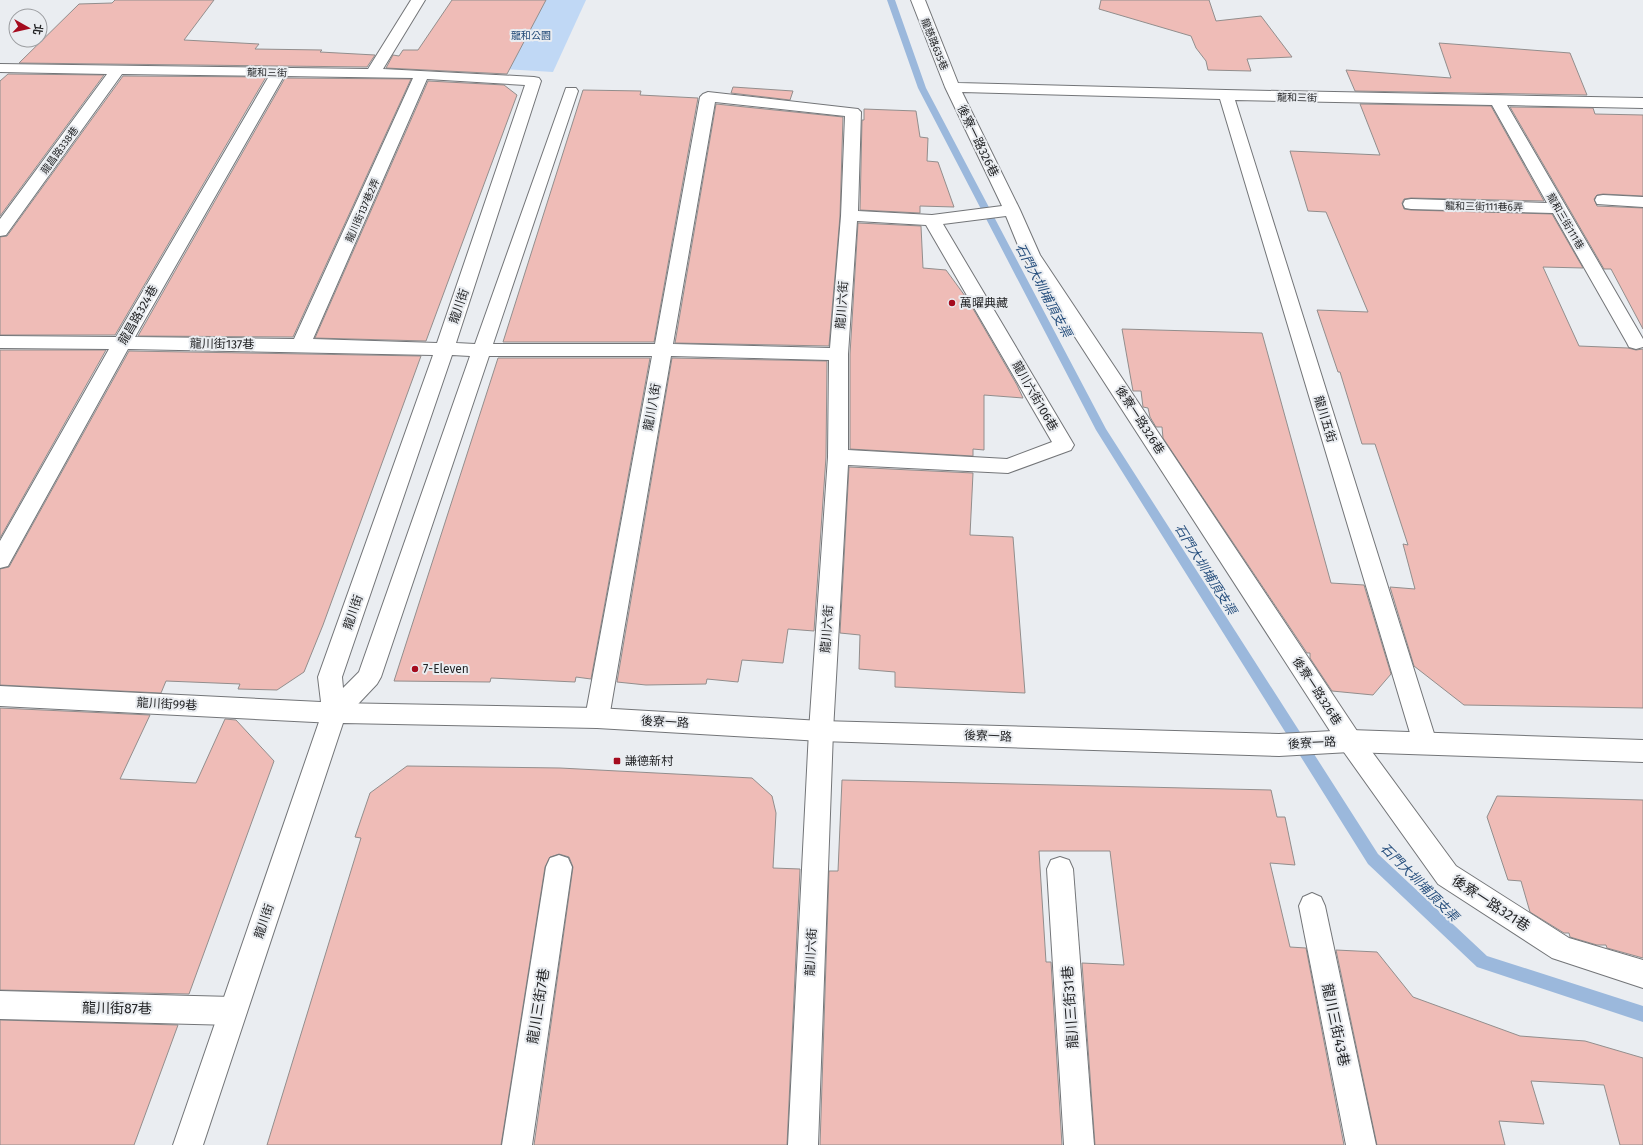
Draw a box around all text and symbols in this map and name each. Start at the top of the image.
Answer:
north arrow [8,8,48,48]
street label: 龍慈路635巷 [918,17,950,72]
text: 北 [30,23,45,36]
park label: 龍和公園 [511,30,551,42]
street label: 龍和三街 [247,67,287,79]
street label: 龍和三街 [1277,92,1317,104]
street label: 後寮一路326巷 [955,103,1001,179]
street label: 龍昌路338巷 [39,125,81,177]
street label: 龍川街137巷2弄 [343,177,382,244]
street label: 龍和三街111巷 [1544,191,1586,252]
street label: 龍和三街111巷6弄 [1445,200,1523,214]
water label: 石門大圳埔頂支渠 [1013,241,1076,341]
street label: 龍川六街 [833,281,851,329]
street label: 龍昌路324巷 [115,283,161,347]
street label: 龍川街 [447,287,471,325]
place label: 萬曜典藏 [960,296,1008,310]
marker: 萬曜典藏 [947,298,957,308]
street label: 龍川街137巷 [190,336,254,352]
street label: 龍川六街106巷 [1009,359,1061,433]
street label: 龍川八街 [641,382,663,432]
street label: 後寮一路326巷 [1113,383,1167,457]
street label: 龍川五街 [1311,394,1339,444]
water label: 石門大圳埔頂支渠 [1172,521,1241,619]
street label: 龍川街 [341,593,365,631]
street label: 龍川六街 [818,605,836,653]
street label: 後寮一路326巷 [1290,654,1344,728]
place label: 7-Eleven [423,662,469,676]
marker: 7-Eleven [410,664,420,674]
street label: 龍川街99巷 [136,695,198,713]
street label: 後寮一路 [641,714,689,730]
street label: 後寮一路 [964,728,1012,744]
street label: 後寮一路 [1288,735,1336,751]
place label: 謙德新村 [625,754,674,768]
marker: 謙德新村 [612,756,622,766]
water label: 石門大圳埔頂支渠 [1378,840,1463,926]
street label: 後寮一路321巷 [1449,872,1533,935]
street label: 龍川街 [252,902,276,940]
street label: 龍川六街 [803,928,819,976]
street label: 龍川三街31巷 [1059,965,1082,1049]
street label: 龍川三街7巷 [524,967,553,1045]
street label: 龍川三街43巷 [1318,982,1353,1068]
street label: 龍川街87巷 [82,999,152,1018]

